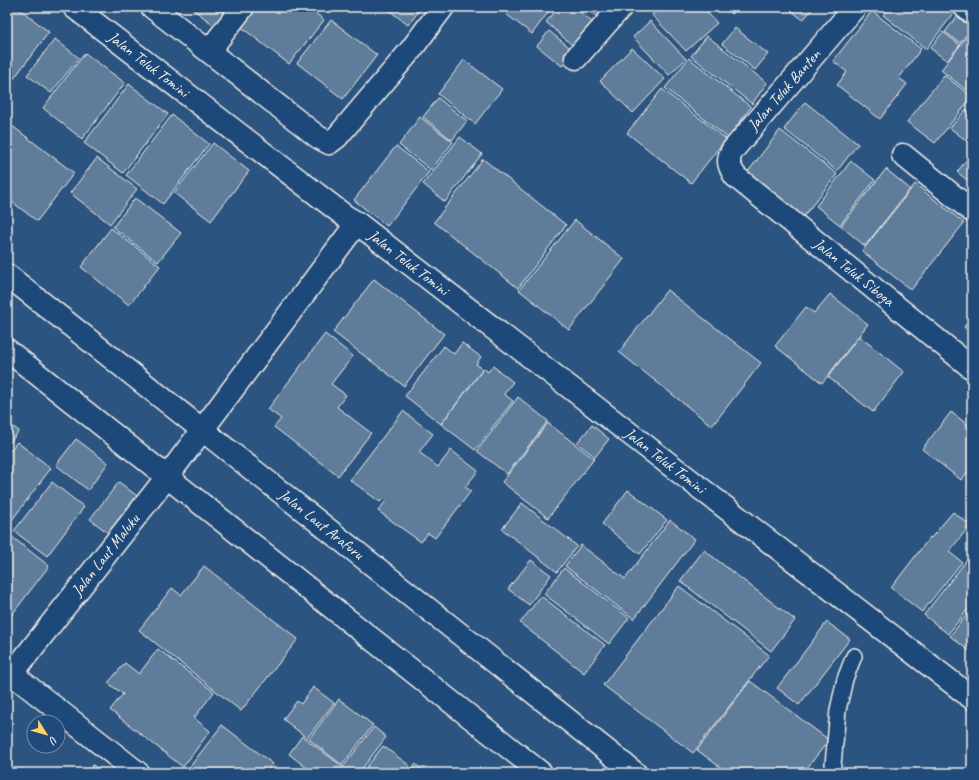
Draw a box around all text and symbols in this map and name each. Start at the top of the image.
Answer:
street label: Jalan Teluk Tomini [103,26,194,103]
street label: Jalan Teluk Banten [742,44,825,136]
street label: Jalan Teluk Tomini [363,225,454,301]
street label: Jalan Teluk Siboga [809,233,899,311]
street label: Jalan Teluk Tomini [620,423,711,499]
street label: Jalan Laut Arafuru [274,484,369,565]
street label: Jalan Laut Maluku [66,509,145,601]
north arrow [26,714,66,754]
text: U [45,734,61,748]

